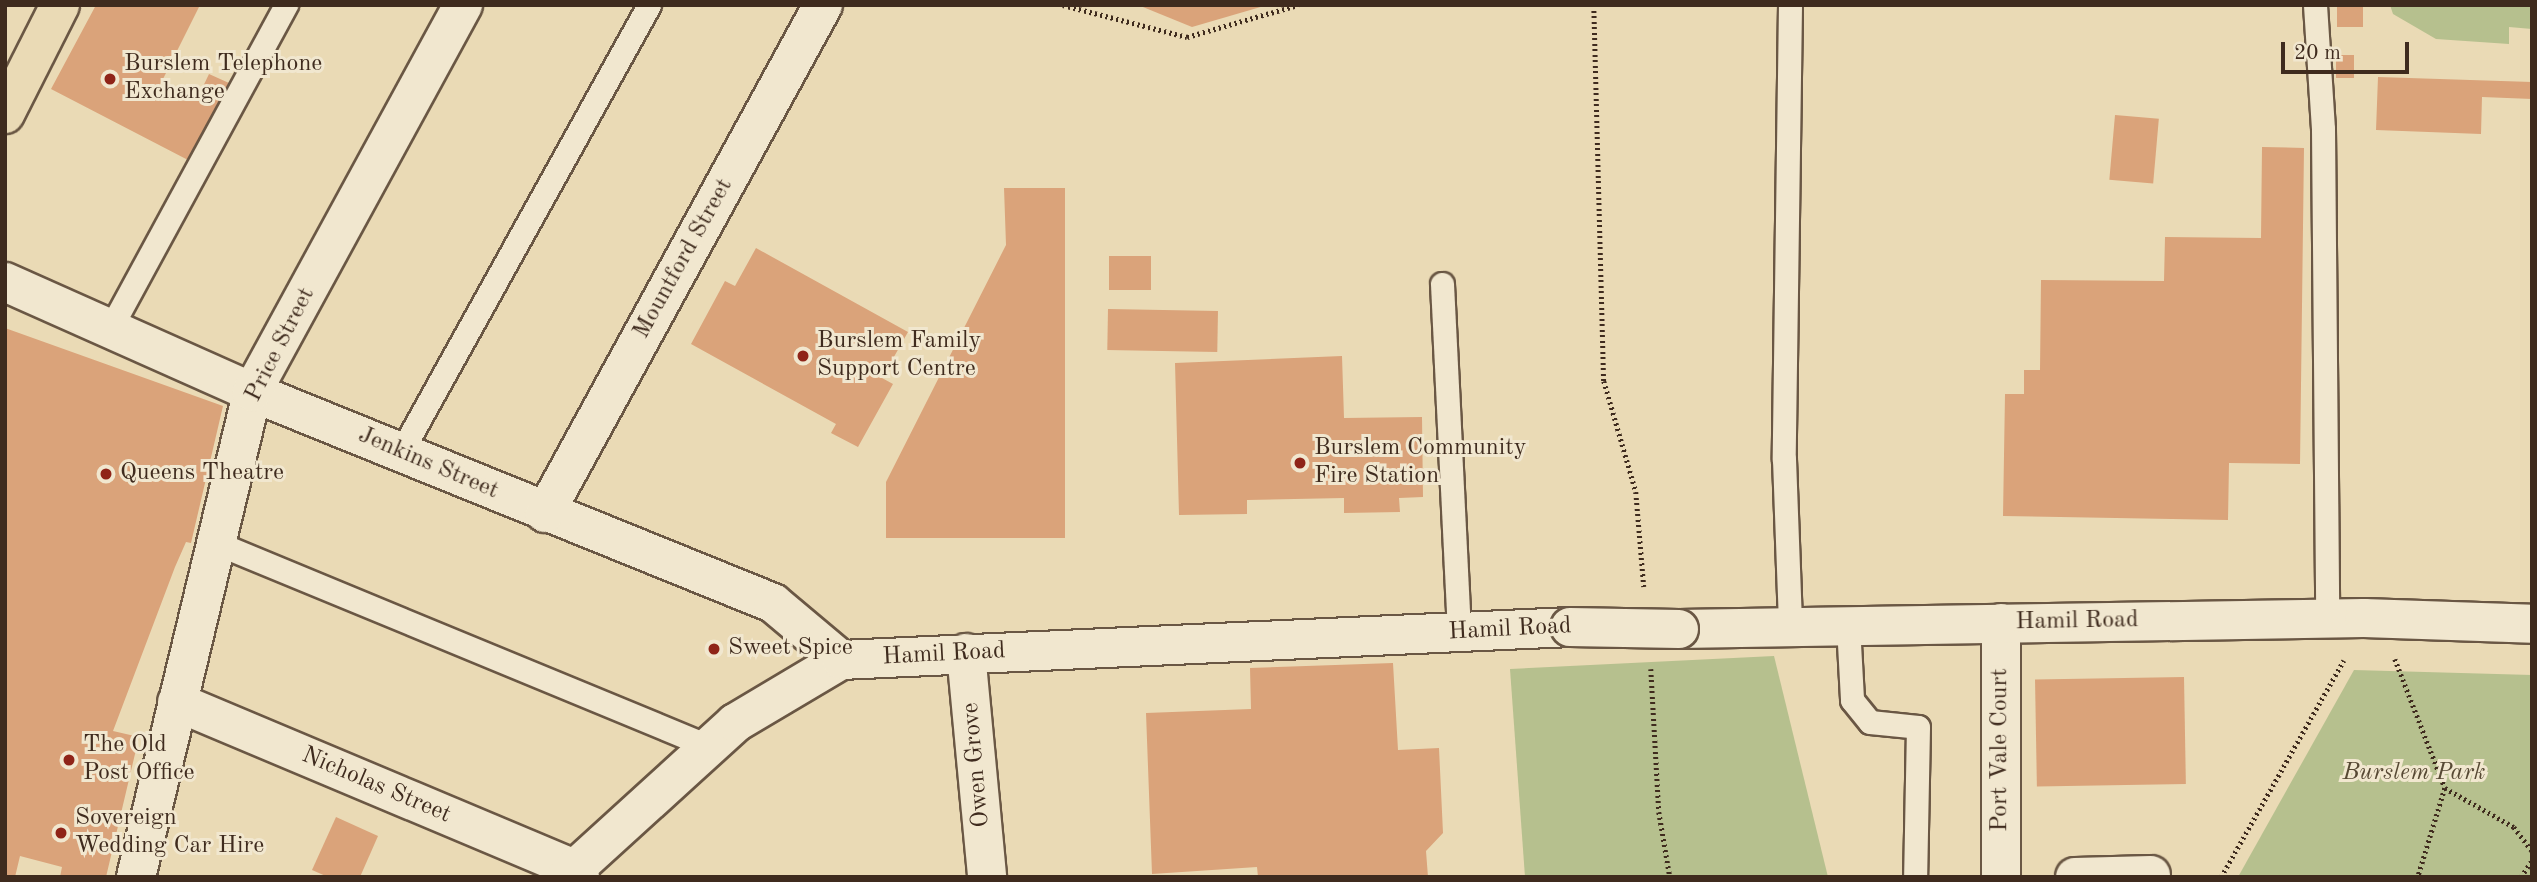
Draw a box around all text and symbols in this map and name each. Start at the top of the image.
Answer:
scale bar [2285,28,2413,72]
text: 20 m [2294,43,2341,64]
place label: Burslem Telephone Exchange [124,51,322,107]
marker: Burslem Telephone Exchange [102,71,118,87]
street label: Mountford Street [628,174,740,344]
street label: Price Street [240,283,322,407]
place label: Burslem Family Support Centre [817,328,981,384]
marker: Burslem Family Support Centre [795,348,811,364]
street label: Jenkins Street [354,422,502,506]
place label: Burslem Community Fire Station [1314,435,1526,491]
marker: Burslem Community Fire Station [1292,455,1308,471]
place label: Queens Theatre [120,460,284,488]
marker: Queens Theatre [98,466,114,482]
street label: Hamil Road [2015,607,2139,637]
street label: Hamil Road [1448,612,1572,648]
place label: Sweet Spice [728,635,853,663]
street label: Hamil Road [882,637,1006,673]
marker: Sweet Spice [706,641,722,657]
street label: Port Vale Court [1987,668,2015,832]
street label: Owen Grove [957,701,997,829]
place label: The Old Post Office [83,732,194,788]
street label: Nicholas Street [297,742,455,830]
marker: The Old Post Office [61,752,77,768]
park label: Burslem Park [2342,760,2486,788]
place label: Sovereign Wedding Car Hire [75,805,264,861]
marker: Sovereign Wedding Car Hire [53,825,69,841]

